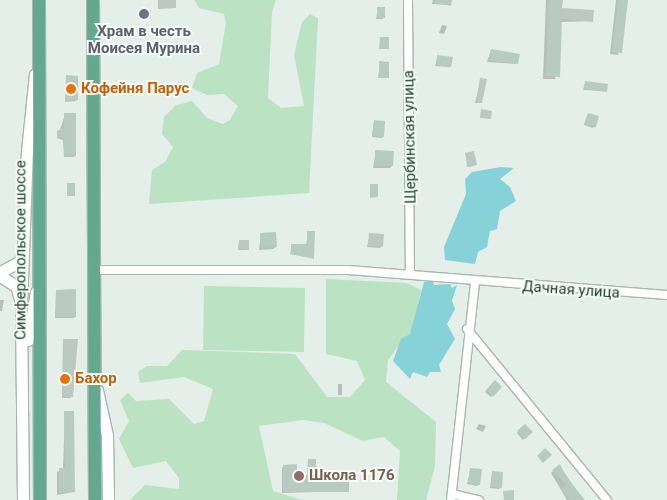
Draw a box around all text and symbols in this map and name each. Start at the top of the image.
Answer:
marker: Храм в честь Моисея Мурина [138,8,150,20]
place label: Храм в честь Моисея Мурина [88,22,200,57]
street label: Щербинская улица [400,70,420,204]
place label: Кофейня Парус [81,80,189,98]
marker: Кофейня Парус [65,83,77,95]
street label: Симферопольское шоссе [12,160,30,340]
street label: Дачная улица [522,278,620,302]
place label: Бахор [75,370,117,388]
marker: Бахор [59,373,71,385]
place label: Школа 1176 [309,467,395,485]
marker: Школа 1176 [293,470,305,482]

